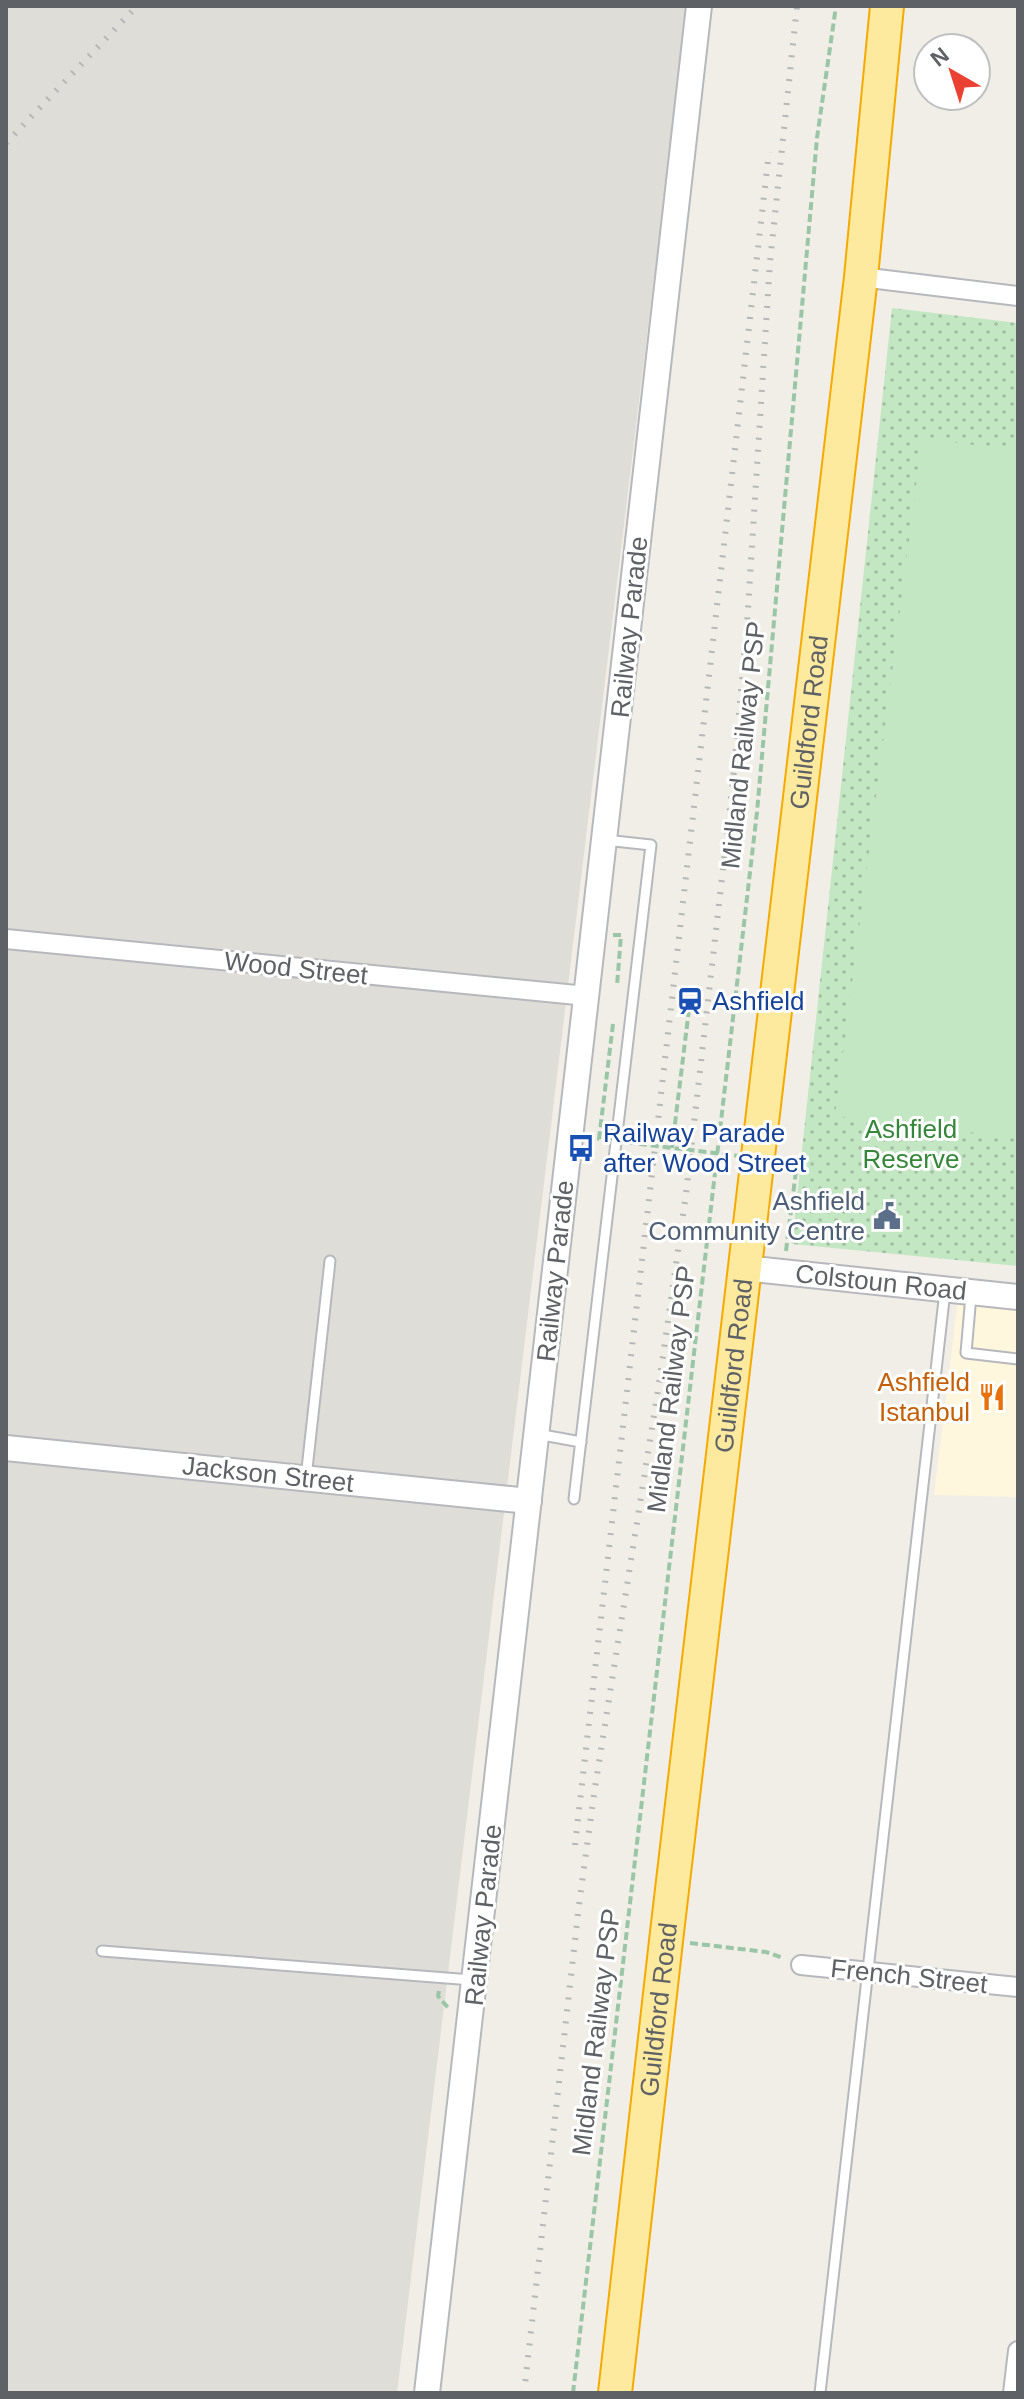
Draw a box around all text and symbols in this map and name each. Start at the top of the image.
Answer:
north arrow [912,32,992,112]
text: N [926,42,954,72]
street label: Railway Parade [605,535,653,719]
street label: Midland Railway PSP [715,620,771,870]
street label: Guildford Road [784,634,834,811]
street label: Wood Street [223,946,370,991]
station icon: Ashfield [675,986,705,1016]
place label: Ashfield [712,986,805,1016]
park label: Ashfield Reserve [863,1114,959,1174]
place label: Railway Parade after Wood Street [603,1118,807,1178]
bus stop icon: Railway Parade after Wood Street [566,1133,596,1163]
street label: Railway Parade [531,1179,579,1363]
place label: Ashfield Community Centre [648,1186,865,1246]
public building icon: Ashfield Community Centre [872,1201,902,1231]
street label: Colstoun Road [794,1258,968,1306]
street label: Midland Railway PSP [641,1264,701,1514]
street label: Guildford Road [708,1277,758,1454]
place label: Ashfield Istanbul [878,1367,970,1427]
restaurant icon: Ashfield Istanbul [977,1382,1007,1412]
street label: Jackson Street [181,1450,356,1498]
street label: Railway Parade [459,1823,507,2007]
street label: Midland Railway PSP [566,1907,626,2157]
street label: Guildford Road [634,1921,683,2098]
street label: French Street [829,1953,990,1999]

